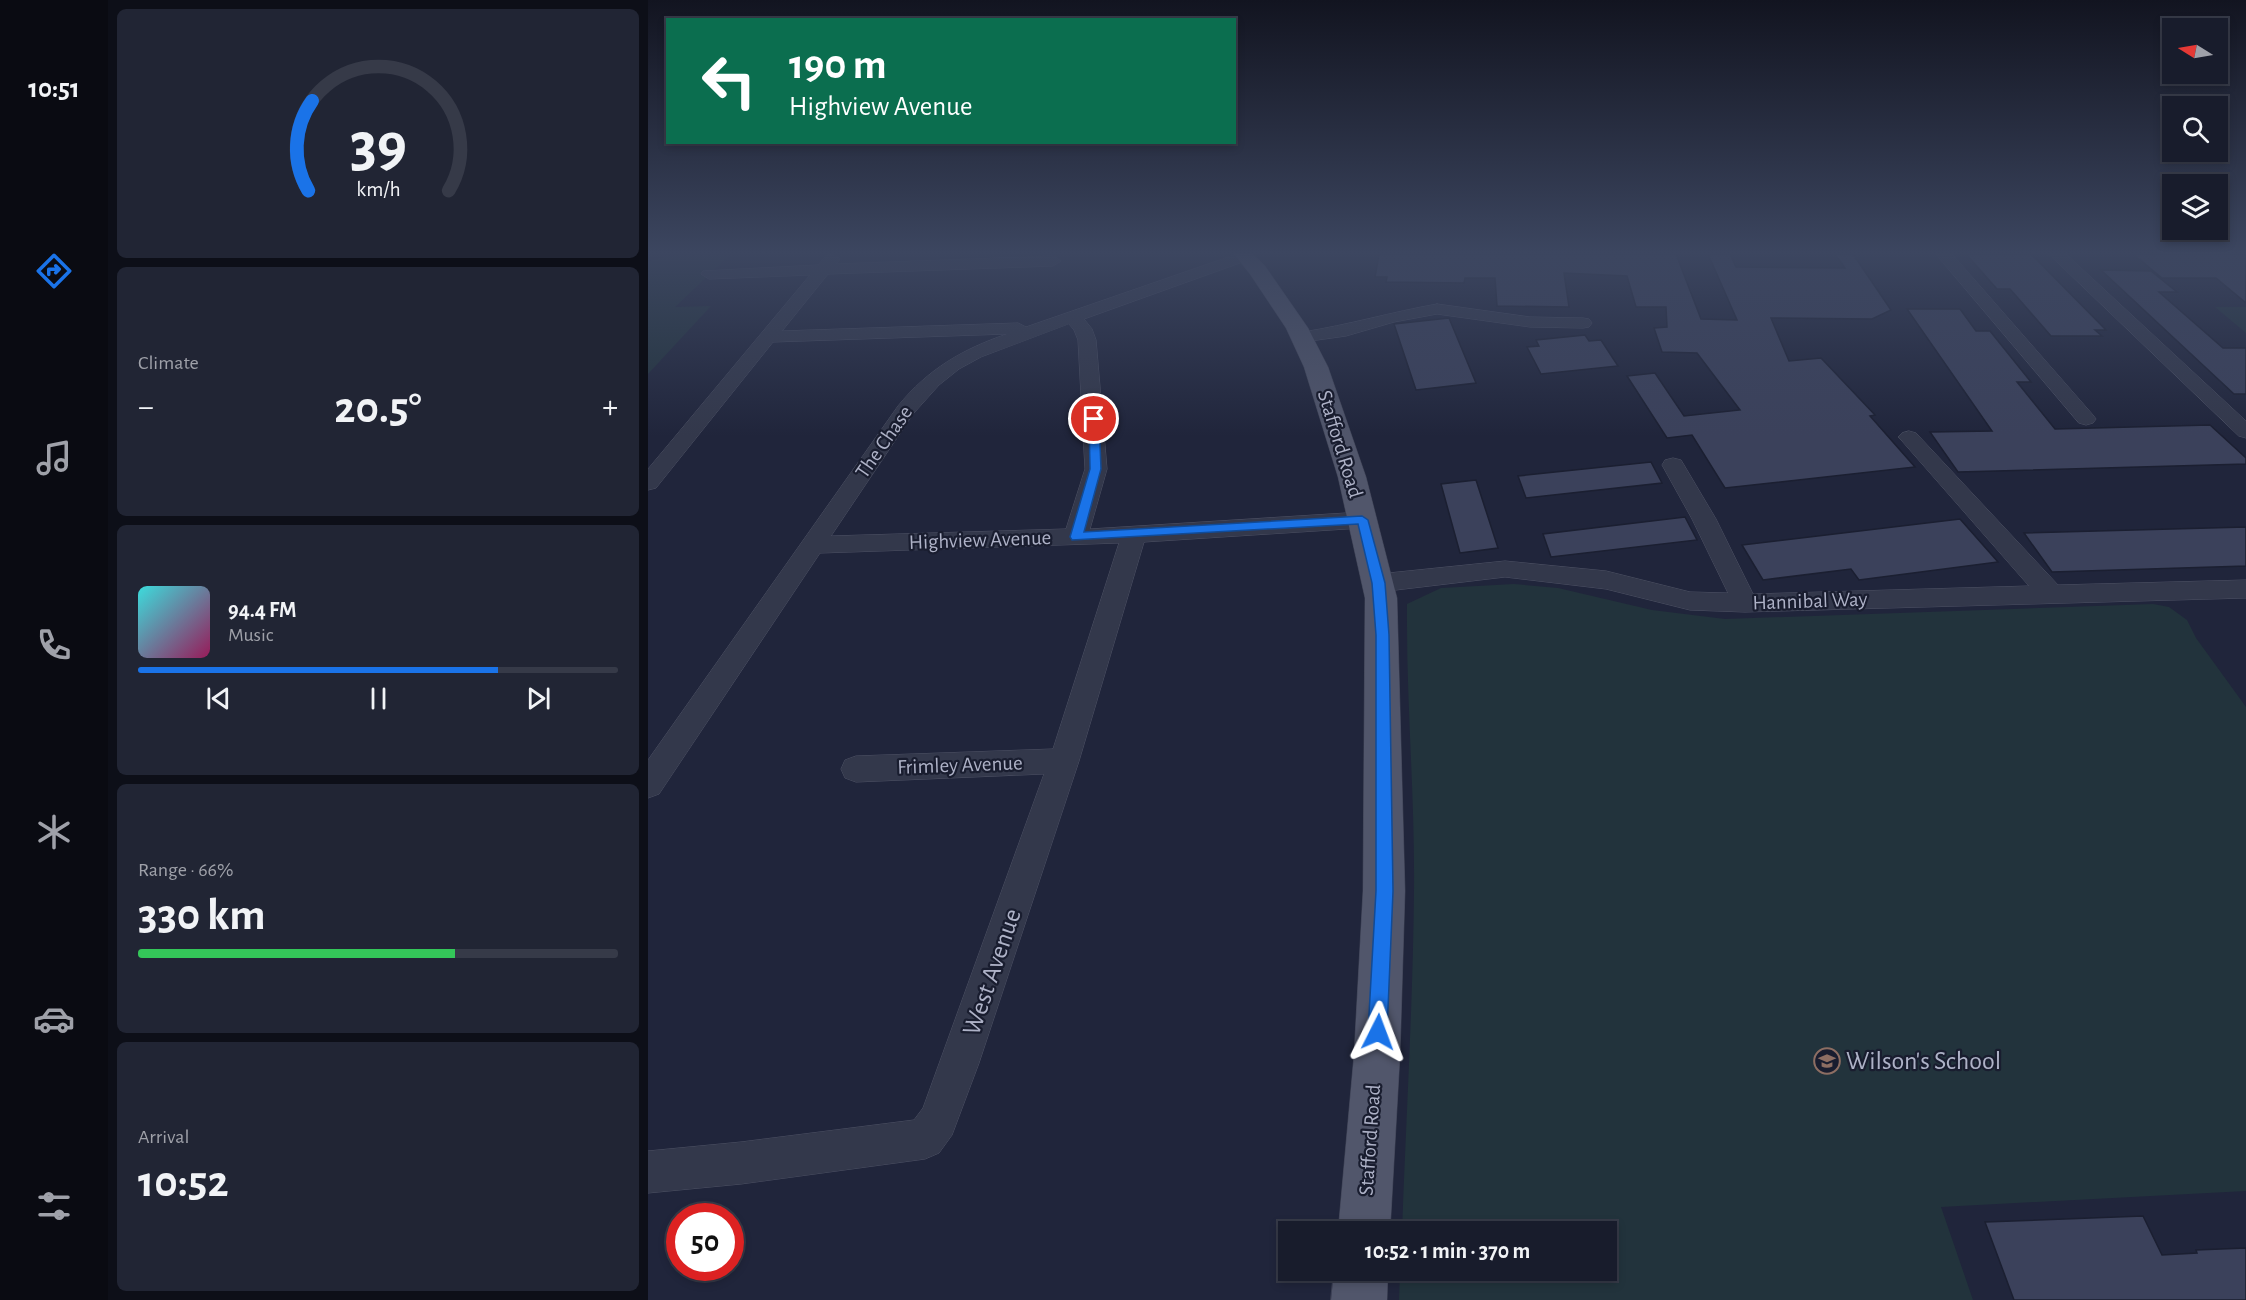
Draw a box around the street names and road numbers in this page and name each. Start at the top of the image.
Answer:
street label: Stafford Road [1314,388,1366,500]
street label: The Chase [852,402,916,482]
street label: Highview Avenue [908,527,1052,553]
street label: Hannibal Way [1752,588,1868,614]
street label: Frimley Avenue [897,752,1023,778]
street label: West Avenue [958,905,1026,1039]
street label: Stafford Road [1356,1084,1384,1196]

